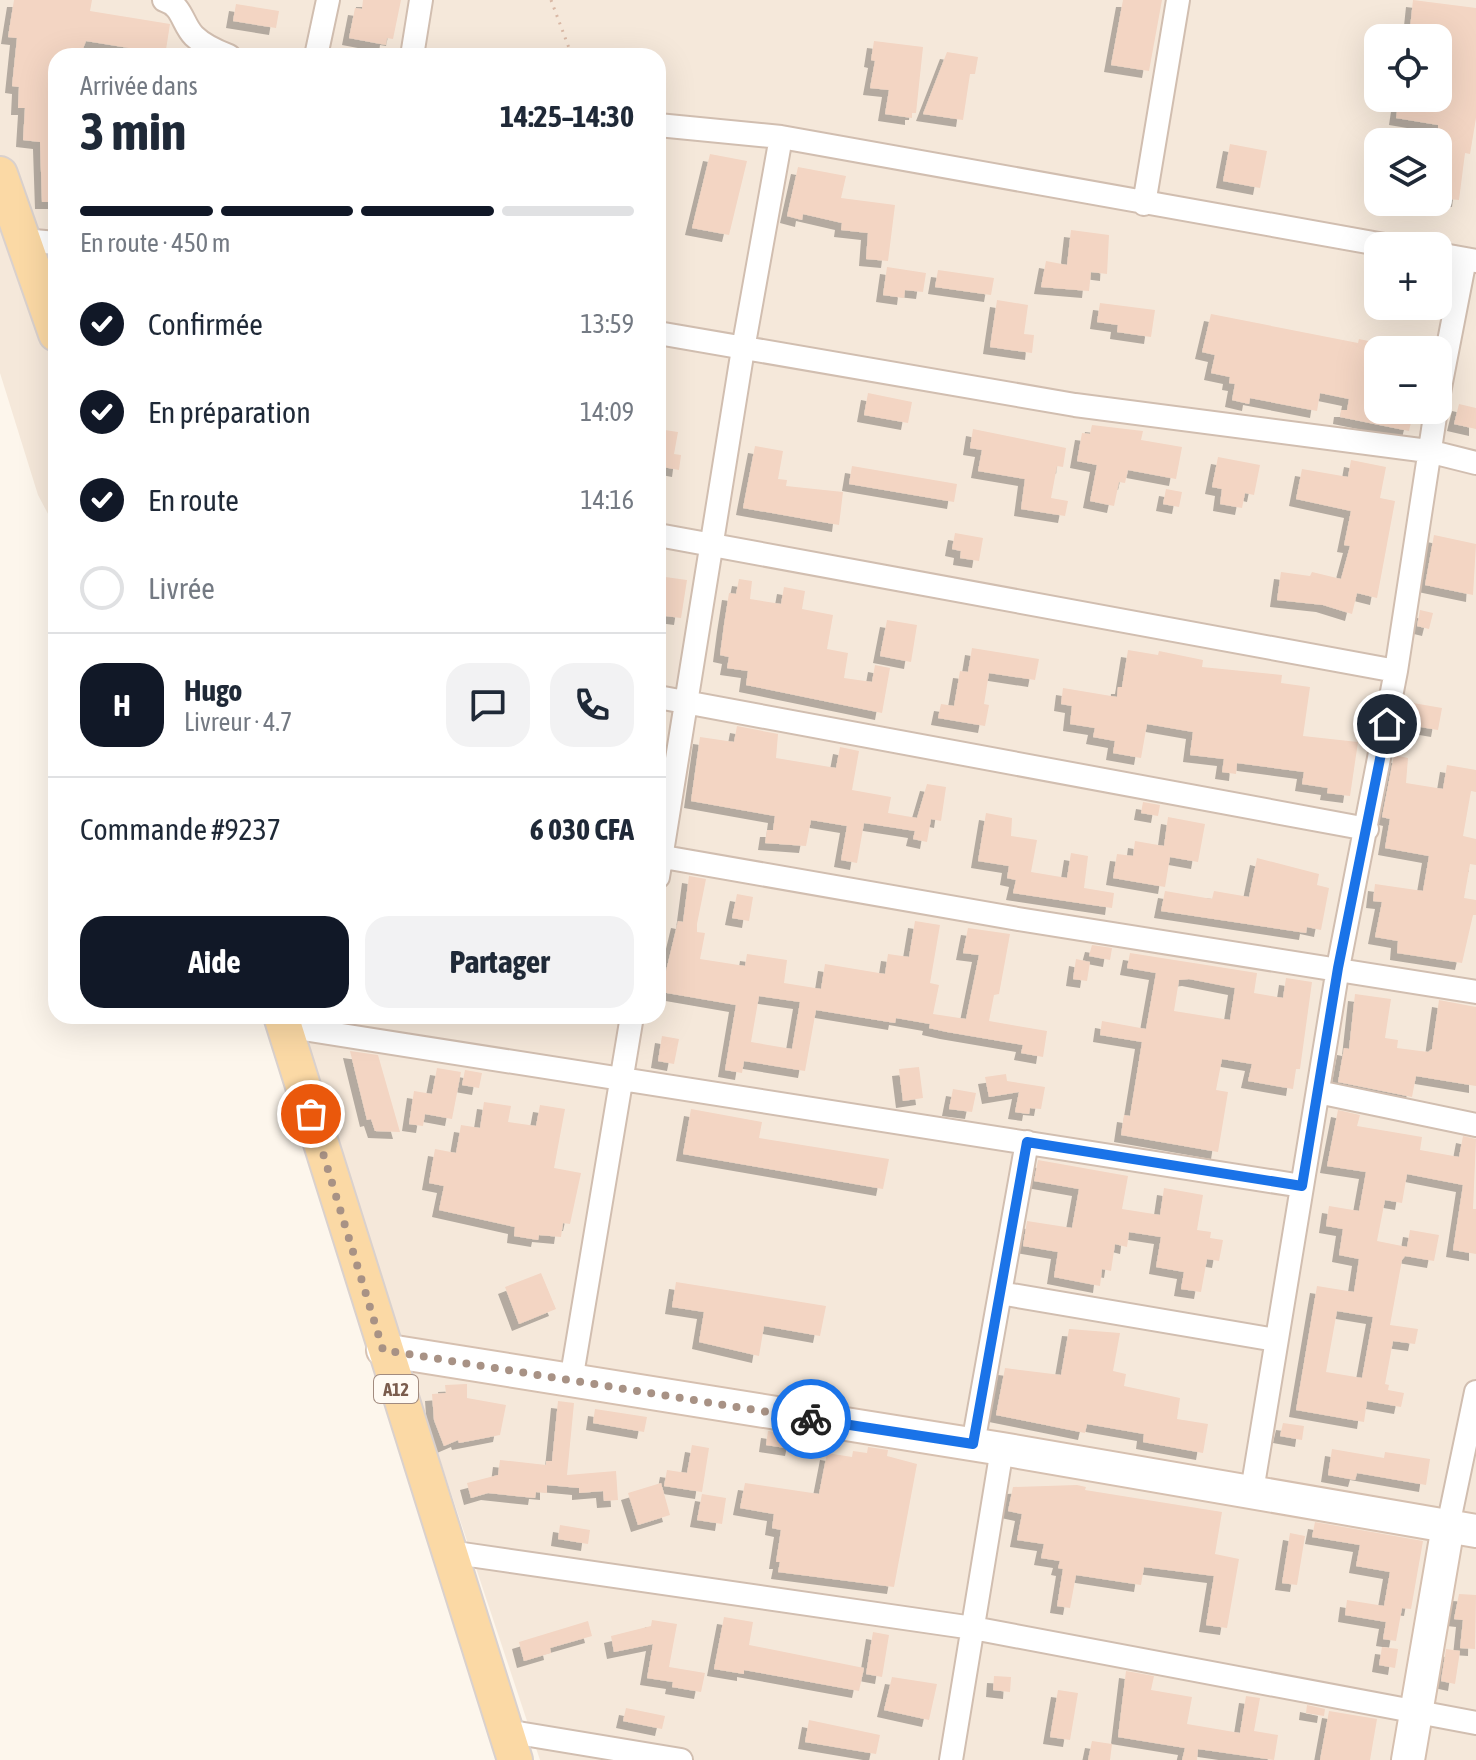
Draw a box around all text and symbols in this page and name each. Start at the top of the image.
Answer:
map controls [1364,24,1452,424]
button: locate [1364,24,1452,112]
text: Arrivée dans [80,71,198,101]
text: 14:25–14:30 [500,99,634,133]
text: 3 min [80,101,186,161]
button: layers [1364,128,1452,216]
text: En route · 450 m [80,228,230,258]
button: + [1364,232,1452,320]
icon: check [80,302,124,346]
text: Confirmée [148,307,263,341]
text: 13:59 [580,309,634,339]
button: − [1364,336,1452,424]
icon: check [80,390,124,434]
text: En préparation [148,395,311,429]
text: 14:09 [580,397,634,427]
icon: check [80,478,124,522]
text: En route [148,483,239,517]
text: 14:16 [580,485,634,515]
text: Livrée [148,571,215,605]
button: chat [446,663,530,747]
button: phone [550,663,634,747]
text: Hugo [184,673,242,707]
text: H [113,688,131,722]
pin [1353,690,1421,758]
icon: home [1365,702,1409,746]
text: Livreur · 4.7 [184,707,292,737]
text: Commande #9237 [80,812,281,846]
text: 6 030 CFA [530,812,634,846]
button: Aide [80,916,349,1008]
button: Partager [365,916,634,1008]
pin [277,1080,345,1148]
icon: bag [289,1092,333,1136]
road number: A12 [374,1375,418,1403]
courier [771,1379,851,1459]
icon: bike [789,1397,833,1441]

